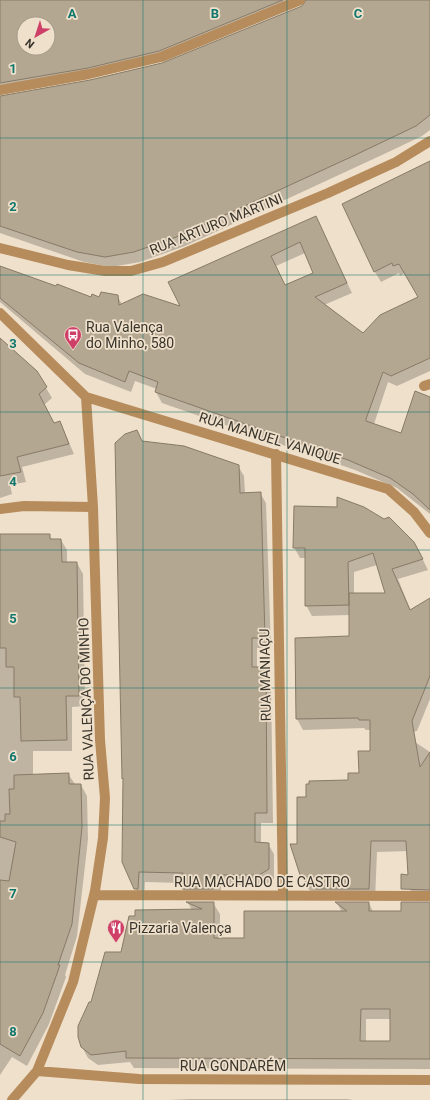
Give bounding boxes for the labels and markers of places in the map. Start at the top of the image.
place label: Rua Valença do Minho, 580 [86,319,174,351]
bus stop icon: Rua Valença do Minho, 580 [63,325,83,350]
restaurant icon: Pizzaria Valença [106,918,126,943]
place label: Pizzaria Valença [129,920,232,936]

